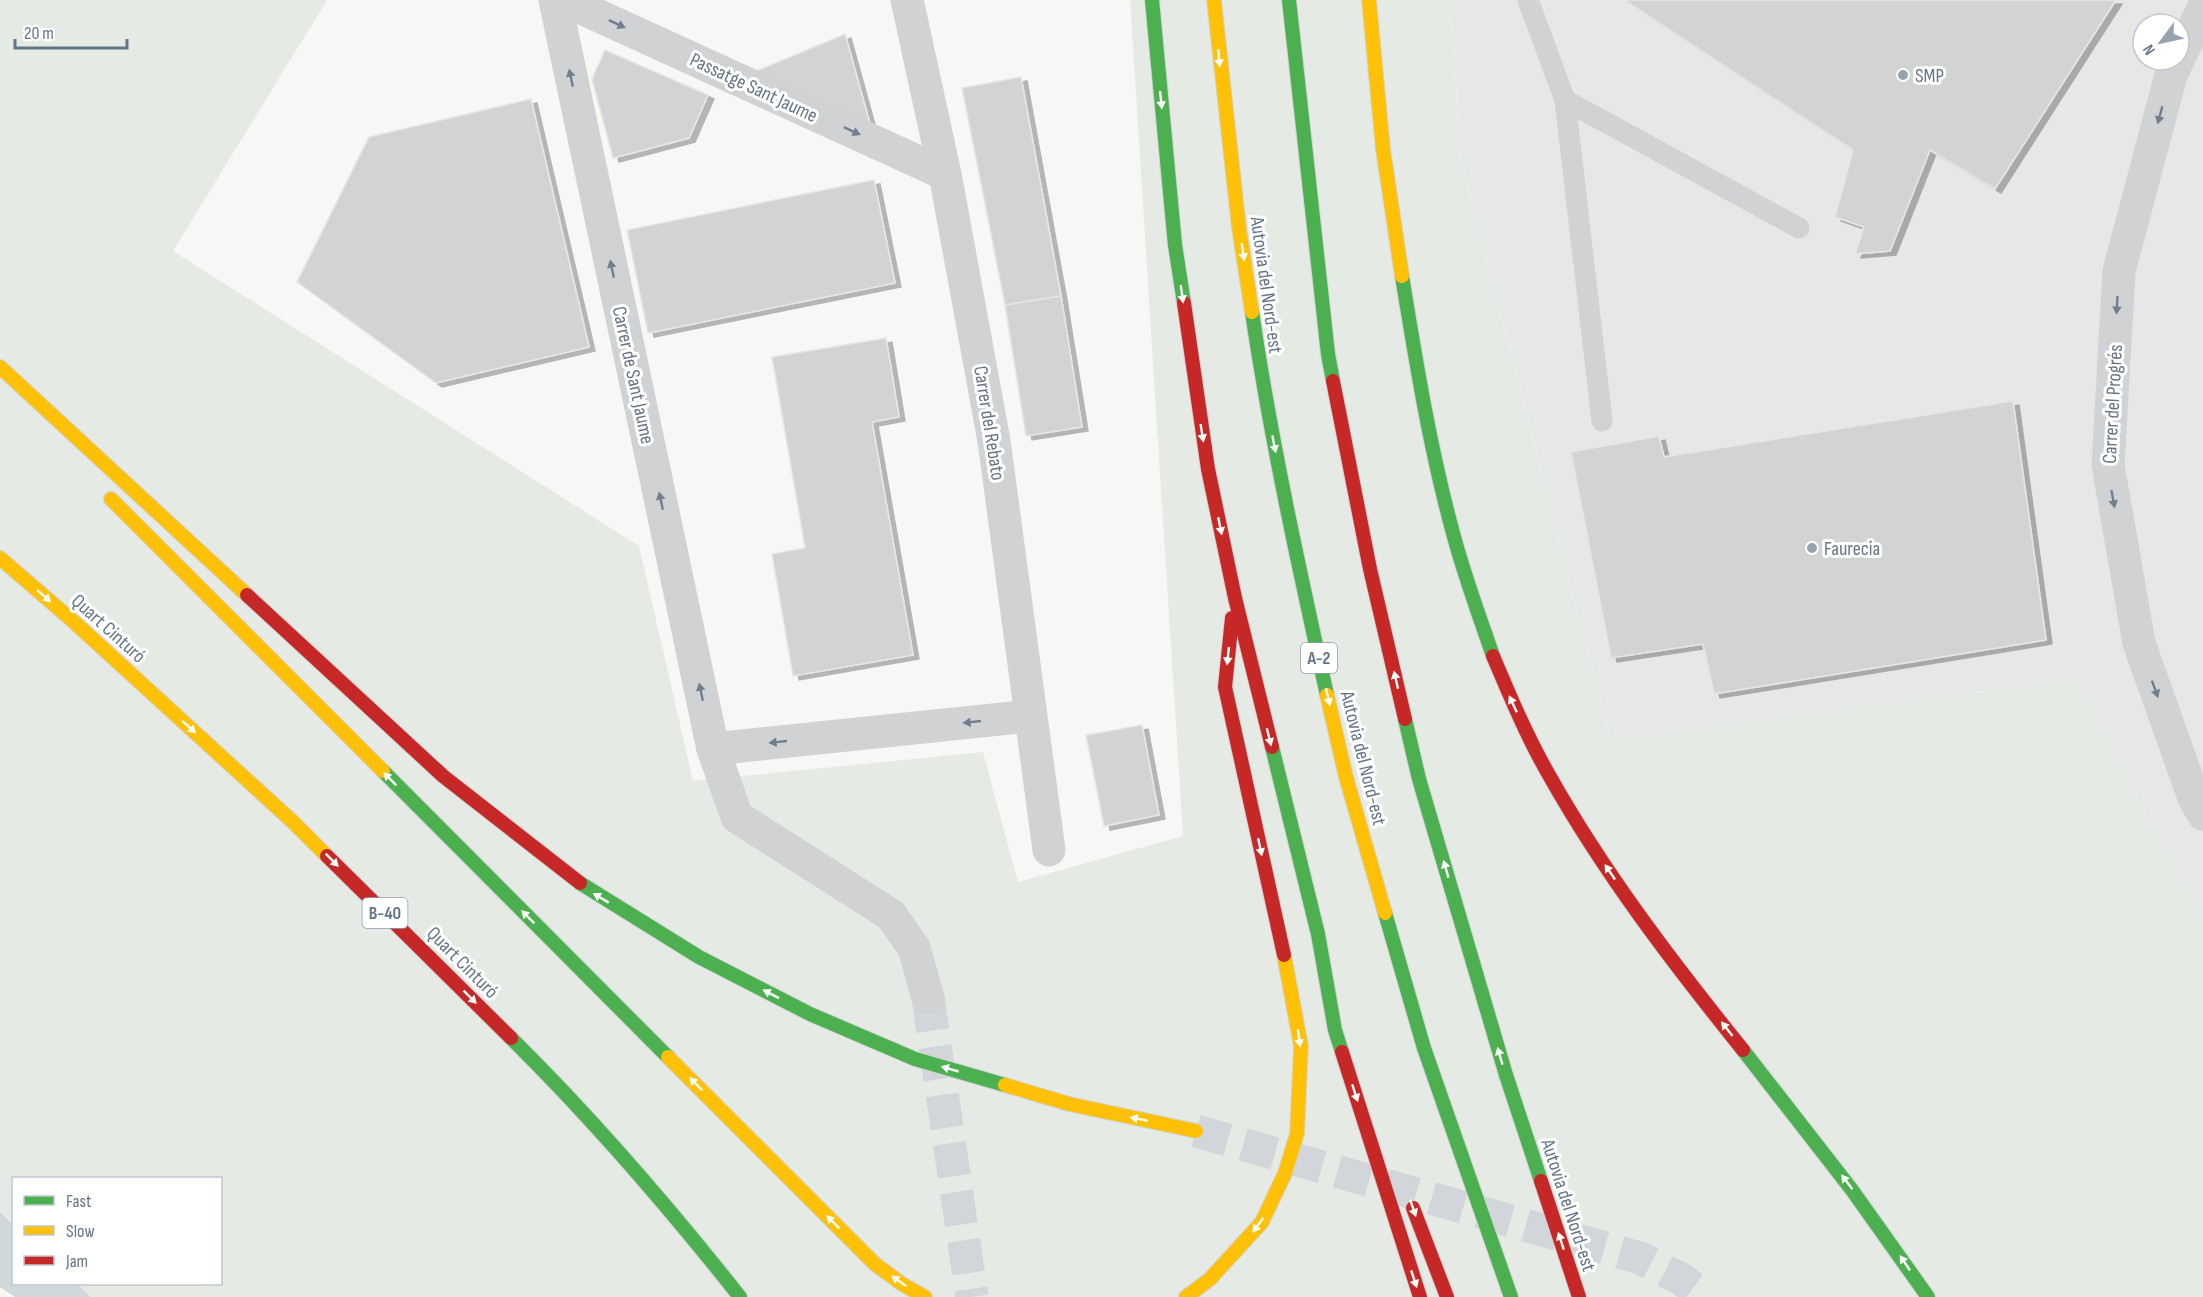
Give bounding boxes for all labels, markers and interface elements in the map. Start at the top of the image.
scale bar [15,12,128,50]
north arrow [2131,12,2191,72]
one-way arrow [609,20,626,29]
text: 20 m [24,23,54,44]
text: N [2139,41,2160,58]
street label: Passatge Sant Jaume [686,48,821,128]
one-way arrow [1214,49,1224,68]
place label: SMP [1915,64,1944,88]
marker: SMP [1896,68,1910,82]
one-way arrow [566,69,575,88]
one-way arrow [1156,91,1166,110]
one-way arrow [2155,107,2164,125]
one-way arrow [843,127,861,137]
street label: Autovia del Nord-est [1244,214,1287,355]
one-way arrow [1238,242,1247,261]
one-way arrow [606,260,616,278]
one-way arrow [1177,285,1186,304]
one-way arrow [2112,296,2121,315]
street label: Carrer de Sant Jaume [607,304,659,446]
street label: Carrer del Progrés [2098,344,2128,464]
street label: Carrer del Rebato [968,364,1010,482]
one-way arrow [1198,424,1207,443]
one-way arrow [1270,435,1279,454]
one-way arrow [2109,490,2118,509]
one-way arrow [656,491,665,510]
one-way arrow [1216,517,1225,536]
place label: Faurecia [1824,537,1880,561]
marker: Faurecia [1805,541,1819,555]
one-way arrow [36,589,51,602]
street label: Quart Cinturó [66,589,150,668]
road number: A-2 [1301,643,1337,673]
one-way arrow [1223,647,1233,666]
one-way arrow [1391,671,1400,690]
one-way arrow [2151,680,2161,698]
one-way arrow [696,682,705,701]
one-way arrow [1324,687,1333,706]
street label: Autovia del Nord-est [1335,688,1391,828]
one-way arrow [1508,695,1517,712]
one-way arrow [962,718,981,727]
one-way arrow [181,720,196,733]
one-way arrow [1265,727,1275,746]
one-way arrow [768,737,787,747]
one-way arrow [384,772,398,786]
one-way arrow [1255,838,1265,857]
one-way arrow [324,853,339,867]
one-way arrow [1440,860,1450,878]
one-way arrow [1604,865,1616,881]
one-way arrow [593,892,609,903]
road number: B-40 [362,898,408,928]
one-way arrow [522,910,536,924]
street label: Quart Cinturó [421,922,503,1004]
one-way arrow [762,989,779,999]
one-way arrow [463,990,477,1004]
one-way arrow [1721,1021,1733,1036]
one-way arrow [1295,1029,1304,1048]
one-way arrow [1495,1047,1505,1065]
one-way arrow [941,1064,959,1073]
one-way arrow [689,1078,703,1092]
one-way arrow [1350,1084,1360,1102]
one-way arrow [1129,1114,1148,1123]
street label: Autovia del Nord-est [1535,1135,1601,1274]
one-way arrow [1841,1175,1853,1190]
legend [12,1177,222,1285]
text: Fast [66,1191,92,1212]
one-way arrow [1409,1199,1419,1217]
one-way arrow [827,1216,841,1230]
one-way arrow [1252,1216,1264,1232]
text: Slow [66,1221,95,1242]
one-way arrow [1556,1232,1565,1250]
text: Jam [65,1251,88,1272]
one-way arrow [1900,1255,1911,1271]
one-way arrow [1410,1270,1419,1288]
one-way arrow [891,1276,907,1287]

